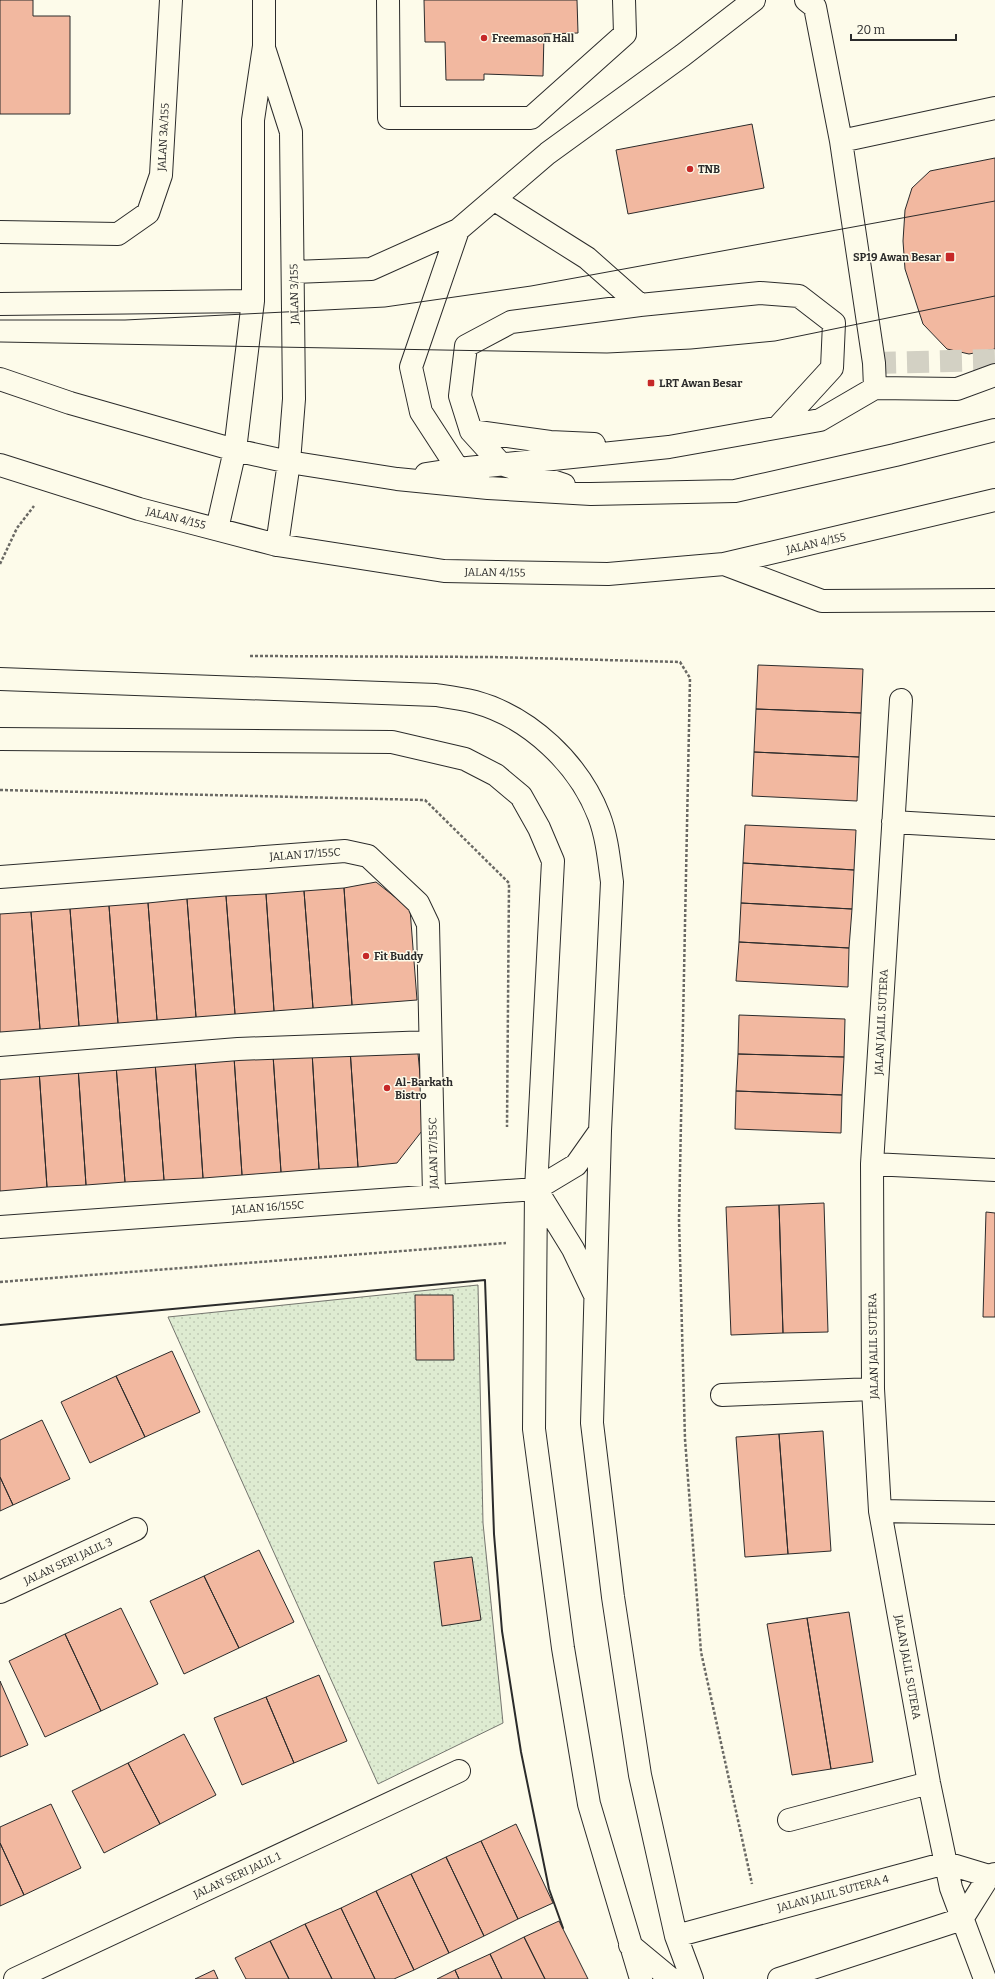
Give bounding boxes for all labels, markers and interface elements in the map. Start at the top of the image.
scale bar [851,16,956,42]
text: 20 m [857,23,886,37]
place label: Freemason Hall [492,32,575,45]
marker: Freemason Hall [479,33,489,43]
street label: JALAN 3A/155 [155,103,172,172]
place label: TNB [698,163,720,176]
marker: TNB [685,164,695,174]
place label: SP19 Awan Besar [853,251,942,264]
marker: SP19 Awan Besar [944,251,956,263]
street label: JALAN 3/155 [287,263,302,325]
place label: LRT Awan Besar [659,377,743,390]
marker: LRT Awan Besar [646,378,656,388]
street label: JALAN 4/155 [144,505,207,532]
street label: JALAN 4/155 [784,530,847,557]
street label: JALAN 4/155 [463,565,526,580]
street label: JALAN 17/155C [268,846,341,864]
place label: Fit Buddy [374,950,424,963]
marker: Fit Buddy [361,951,371,961]
street label: JALAN JALIL SUTERA [872,968,891,1076]
place label: Al-Barkath Bistro [395,1076,453,1102]
marker: Al-Barkath Bistro [382,1083,392,1093]
street label: JALAN 17/155C [426,1117,441,1190]
street label: JALAN 16/155C [230,1198,305,1217]
street label: JALAN JALIL SUTERA [866,1293,881,1400]
street label: JALAN SERI JALIL 3 [21,1535,115,1588]
street label: JALAN JALIL SUTERA [892,1613,923,1721]
street label: JALAN SERI JALIL 1 [191,1849,283,1902]
street label: JALAN JALIL SUTERA 4 [775,1872,891,1915]

